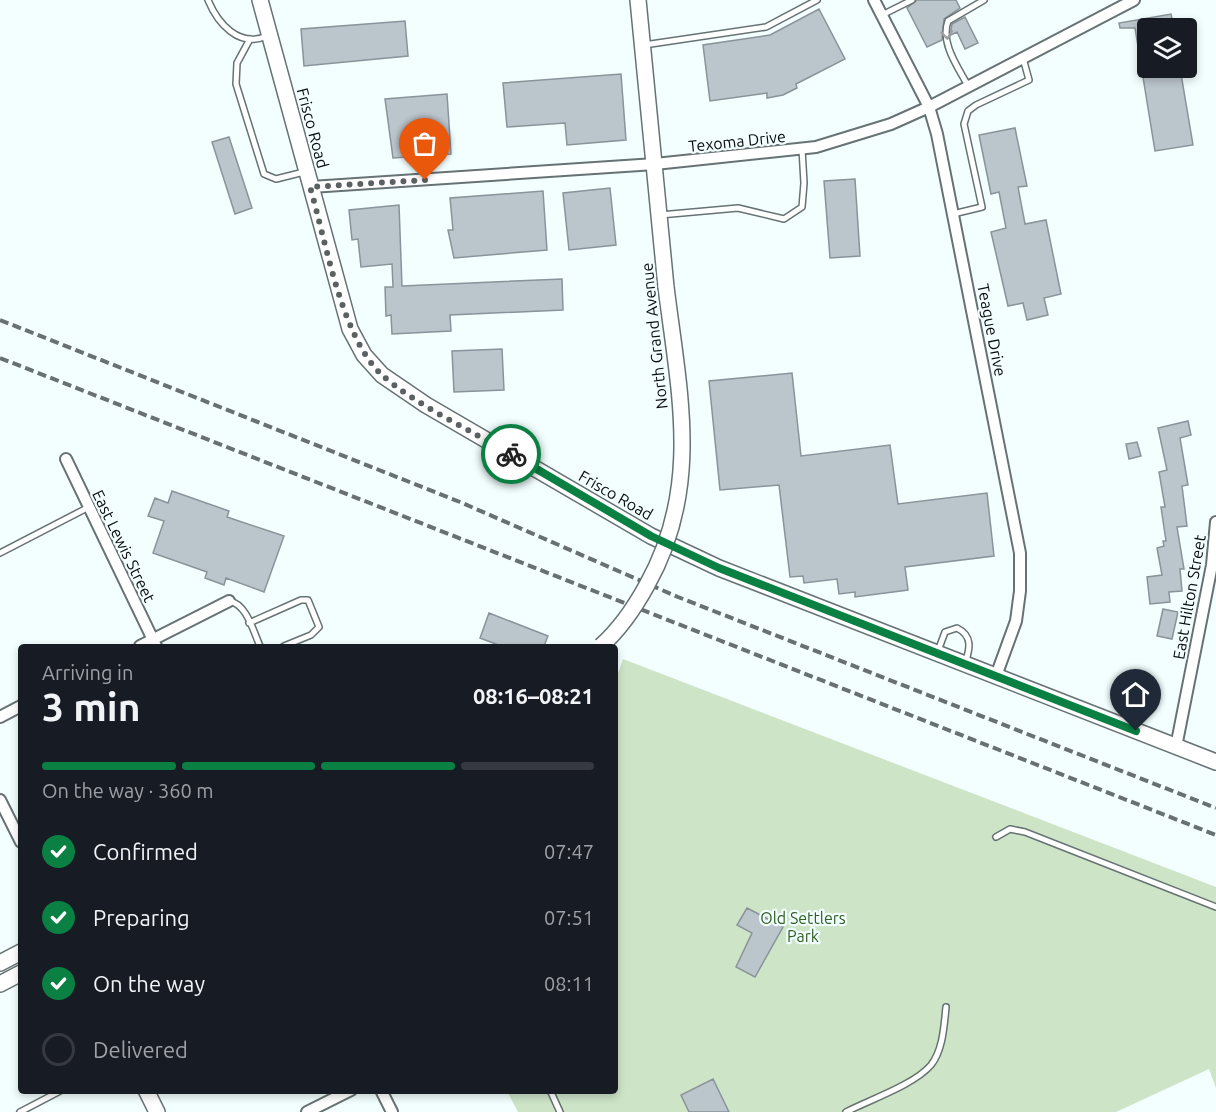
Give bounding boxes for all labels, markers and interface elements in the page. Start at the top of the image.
map controls [1137,18,1197,78]
button: layers [1137,18,1197,78]
one-way arrow [940,30,953,40]
street label: Frisco Road [294,86,332,170]
pin [399,118,450,180]
icon: bag [408,127,441,160]
street label: Texoma Drive [687,127,787,155]
street label: North Grand Avenue [637,262,671,410]
street label: Teague Drive [974,282,1010,378]
courier [481,424,541,484]
icon: bike [495,438,528,471]
street label: Frisco Road [576,467,656,523]
street label: East Lewis Street [89,487,159,606]
street label: East Hilton Street [1169,532,1209,661]
text: Arriving in [42,661,133,684]
pin [1110,669,1161,731]
icon: home [1119,678,1152,711]
text: 08:16–08:21 [473,683,594,708]
text: 3 min [42,685,141,728]
text: On the way · 360 m [42,779,214,802]
icon: check [42,835,75,868]
text: Confirmed [93,839,198,864]
text: 07:47 [544,840,594,863]
icon: check [42,901,75,934]
text: Preparing [93,905,190,930]
text: 07:51 [544,906,594,929]
park label: Old Settlers Park [760,909,846,945]
icon: check [42,967,75,1000]
text: On the way [93,971,205,996]
text: 08:11 [544,972,594,995]
text: Delivered [93,1037,188,1062]

